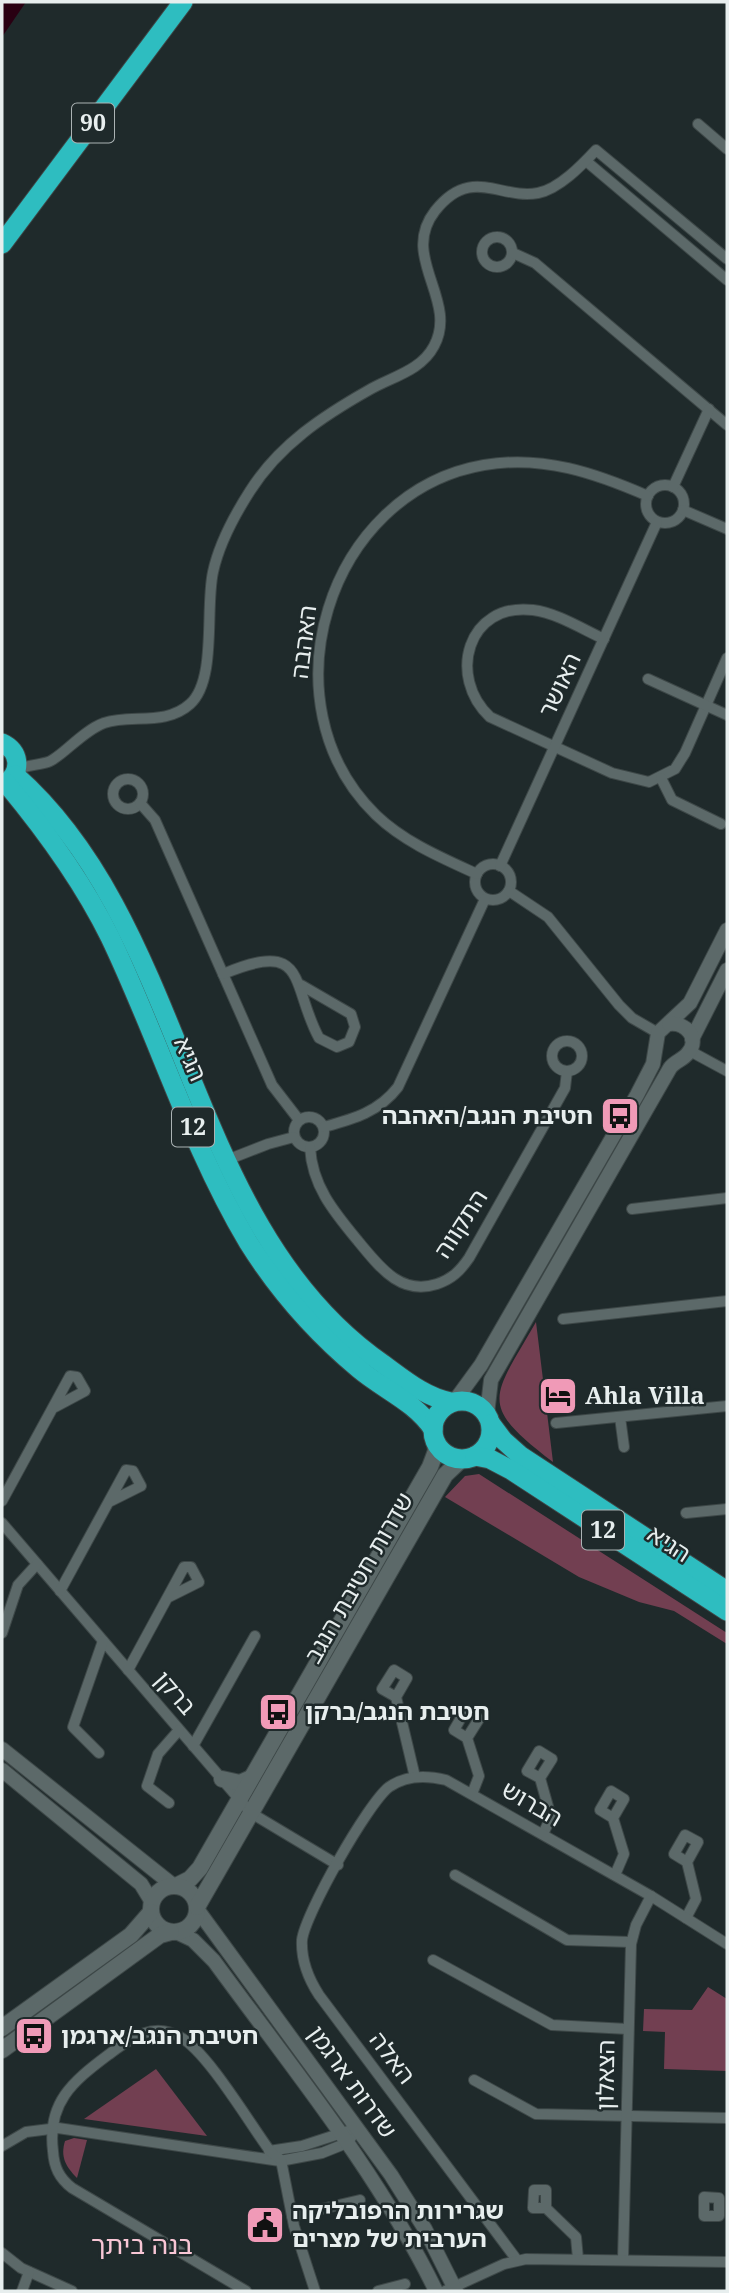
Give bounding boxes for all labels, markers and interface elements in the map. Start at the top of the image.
road number: 90 [72,104,114,142]
street label: האהבה [282,603,323,681]
street label: האושר [529,647,588,722]
street label: הגיא [167,1031,216,1086]
bus stop icon: חטיבת הנגב/האהבה [599,1095,641,1137]
place label: חטיבת הנגב/האהבה [382,1098,593,1131]
road number: 12 [172,1108,214,1146]
street label: התקווה [425,1182,494,1264]
hotel icon: Ahla Villa [537,1375,579,1417]
place label: Ahla Villa [585,1378,705,1411]
street label: שדרות חטיבת הנגב [295,1486,420,1669]
road number: 12 [582,1511,624,1550]
street label: הגיא [642,1517,698,1569]
street label: ברקן [148,1663,205,1721]
bus stop icon: חטיבת הנגב/ברקן [257,1691,299,1733]
place label: חטיבת הנגב/ברקן [305,1694,490,1727]
street label: הברוש [496,1772,569,1833]
bus stop icon: חטיבת הנגב/ארגמן [13,2015,55,2057]
place label: חטיבת הנגב/ארגמן [61,2018,259,2051]
street label: שדרות ארגמן [301,2018,405,2144]
street label: האלה [363,2024,424,2090]
street label: הצאלון [587,2039,622,2111]
place label: שגרירות הרפובליקה הערבית של מצרים [292,2193,504,2254]
public building icon: שגרירות הרפובליקה הערבית של מצרים [244,2204,286,2246]
district label: בנה ביתך [91,2226,193,2262]

